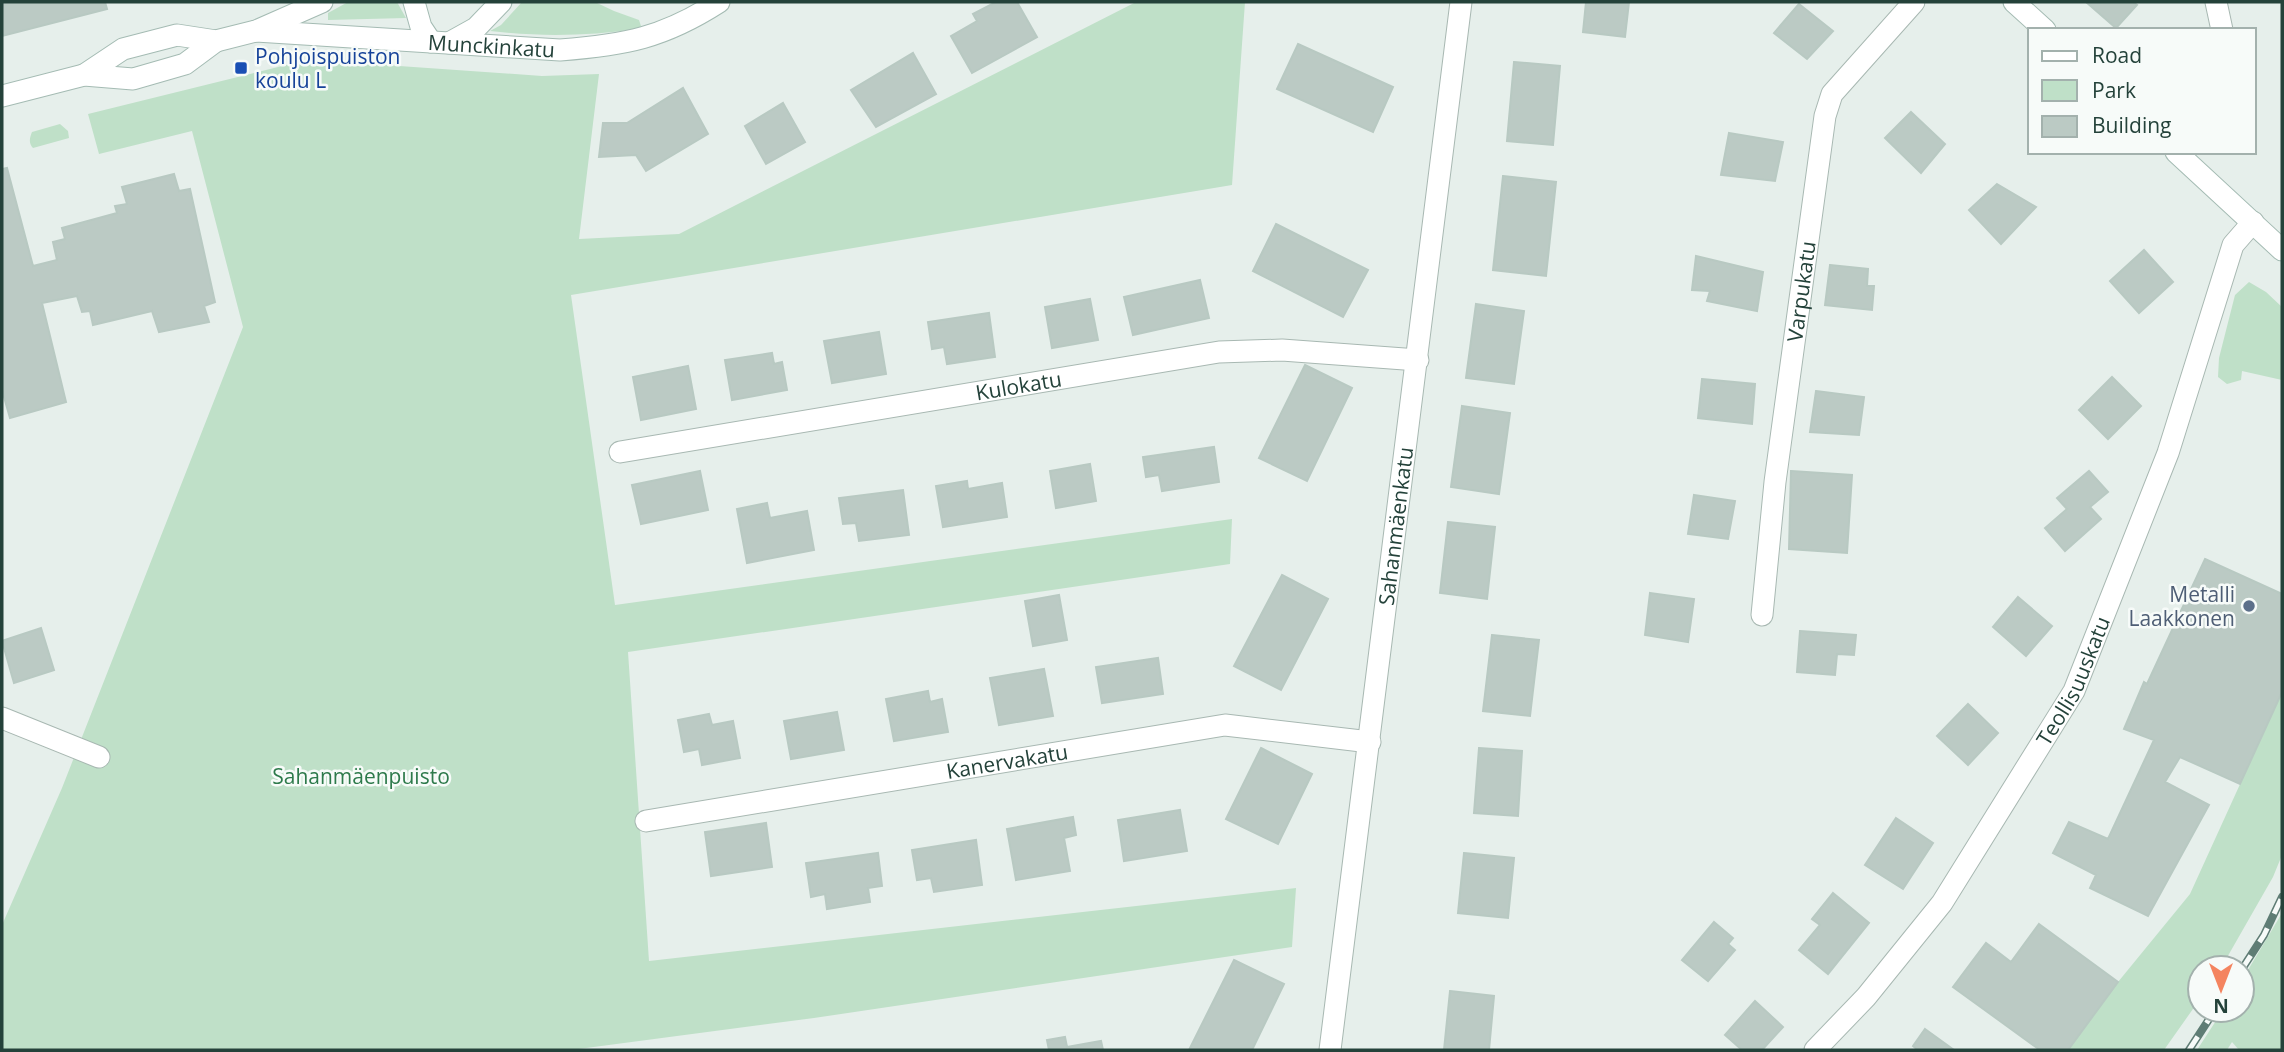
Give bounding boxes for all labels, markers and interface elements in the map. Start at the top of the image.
street label: Munckinkatu [427,28,556,64]
legend [2028,28,2256,154]
text: Road [2092,41,2142,69]
place label: Pohjoispuiston koulu L [255,42,400,94]
marker: Pohjoispuiston koulu L [233,60,249,76]
text: Park [2092,76,2136,104]
text: Building [2092,111,2171,139]
street label: Varpukatu [1780,239,1822,344]
street label: Kulokatu [973,365,1064,406]
street label: Sahanmäenkatu [1372,445,1419,607]
place label: Metalli Laakkonen [2128,580,2235,632]
marker: Metalli Laakkonen [2241,598,2257,614]
street label: Teollisuuskatu [2030,612,2116,751]
street label: Kanervakatu [944,737,1070,785]
park label: Sahanmäenpuisto [272,762,450,790]
north arrow [2186,954,2256,1024]
text: N [2213,993,2229,1019]

